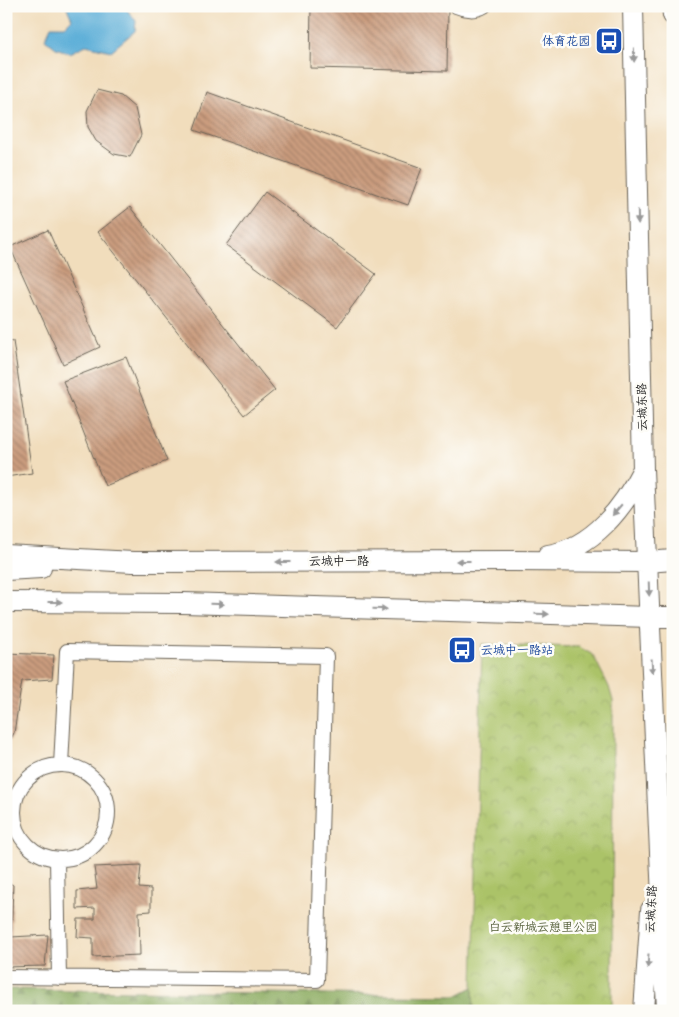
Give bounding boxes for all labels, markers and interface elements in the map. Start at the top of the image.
bus stop icon: 体育花园 [594,26,624,56]
place label: 体育花园 [542,33,590,49]
one-way arrow [630,47,638,63]
one-way arrow [634,210,642,226]
street label: 云城东路 [634,383,650,431]
one-way arrow [611,503,622,516]
street label: 云城中一路 [309,553,369,569]
one-way arrow [455,557,471,565]
one-way arrow [275,558,291,566]
one-way arrow [645,582,653,598]
one-way arrow [47,598,63,606]
one-way arrow [210,600,226,608]
one-way arrow [372,605,388,613]
one-way arrow [535,610,551,618]
bus stop icon: 云城中一路站 [447,635,477,665]
place label: 云城中一路站 [481,642,553,658]
one-way arrow [648,658,656,674]
street label: 云城东路 [642,885,660,933]
park label: 白云新城云憩里公园 [489,919,597,935]
one-way arrow [644,954,652,970]

